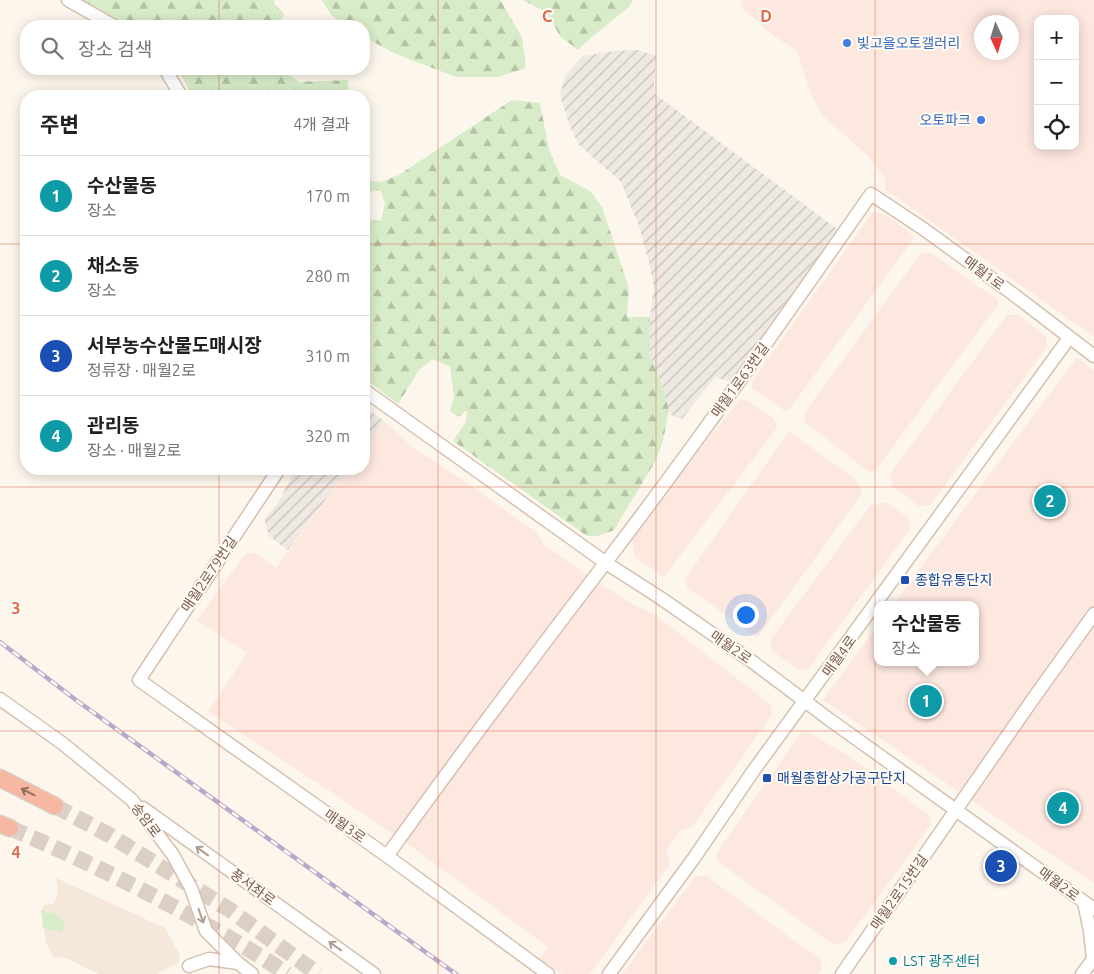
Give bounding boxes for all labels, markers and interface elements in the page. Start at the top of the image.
text: C [542,7,552,25]
text: D [760,7,772,25]
north arrow [974,15,1019,60]
map controls [1034,15,1079,150]
button: + [1034,15,1079,60]
search box [20,20,370,75]
icon: search [38,34,66,62]
place label: 빛고을오토갤러리 [857,35,960,51]
marker: 빛고을오토갤러리 [841,37,853,49]
text: 장소 검색 [78,38,152,60]
button: − [1034,60,1079,105]
button: locate [1034,105,1079,150]
text: 주변 [40,112,79,136]
place label: 오토파크 [919,112,971,128]
marker: 오토파크 [975,114,987,126]
text: 4개 결과 [293,115,350,133]
text: 수산물동 [87,174,157,196]
text: 1 [51,187,61,205]
text: 170 m [305,187,350,205]
text: 장소 [87,201,116,219]
street label: 매월1로 [960,253,1008,293]
text: 채소동 [87,254,139,276]
text: 2 [51,267,61,285]
text: 280 m [305,267,350,285]
text: 장소 [87,281,116,299]
text: 서부농수산물도매시장 [87,334,262,356]
street label: 매월1로63번길 [708,340,772,420]
text: 3 [51,347,61,365]
text: 310 m [305,347,350,365]
text: 정류장 · 매월2로 [87,361,196,379]
text: 관리동 [87,414,139,436]
text: 4 [51,427,61,445]
text: 320 m [305,427,350,445]
text: 장소 · 매월2로 [87,441,181,459]
pin: 2 [1034,482,1066,520]
street label: 매월2로79번길 [178,533,240,615]
place label: 종합유통단지 [915,572,992,588]
marker: 종합유통단지 [899,574,911,586]
text: 3 [11,599,21,617]
popup [874,601,979,666]
your location [733,602,759,628]
text: 수산물동 [892,612,961,634]
street label: 매월2로 [707,627,755,667]
street label: 매월4로 [819,632,859,680]
text: 장소 [892,639,921,657]
pin: 1 [910,682,942,720]
place label: 매월종합상가공구단지 [777,770,906,786]
marker: 매월종합상가공구단지 [761,772,773,784]
one-way arrow [20,787,35,797]
pin: 4 [1047,789,1079,827]
street label: 송암로 [128,800,164,840]
street label: 매월3로 [321,806,369,846]
text: 4 [11,843,21,861]
one-way arrow [195,846,209,856]
pin: 3 [985,847,1017,885]
street label: 매월2로15번길 [867,851,931,933]
street label: 매월2로 [1035,864,1083,904]
street label: 풍서좌로 [227,865,279,909]
one-way arrow [197,908,206,924]
one-way arrow [328,941,342,951]
place label: LST 광주센터 [903,953,980,969]
marker: LST 광주센터 [887,955,899,967]

